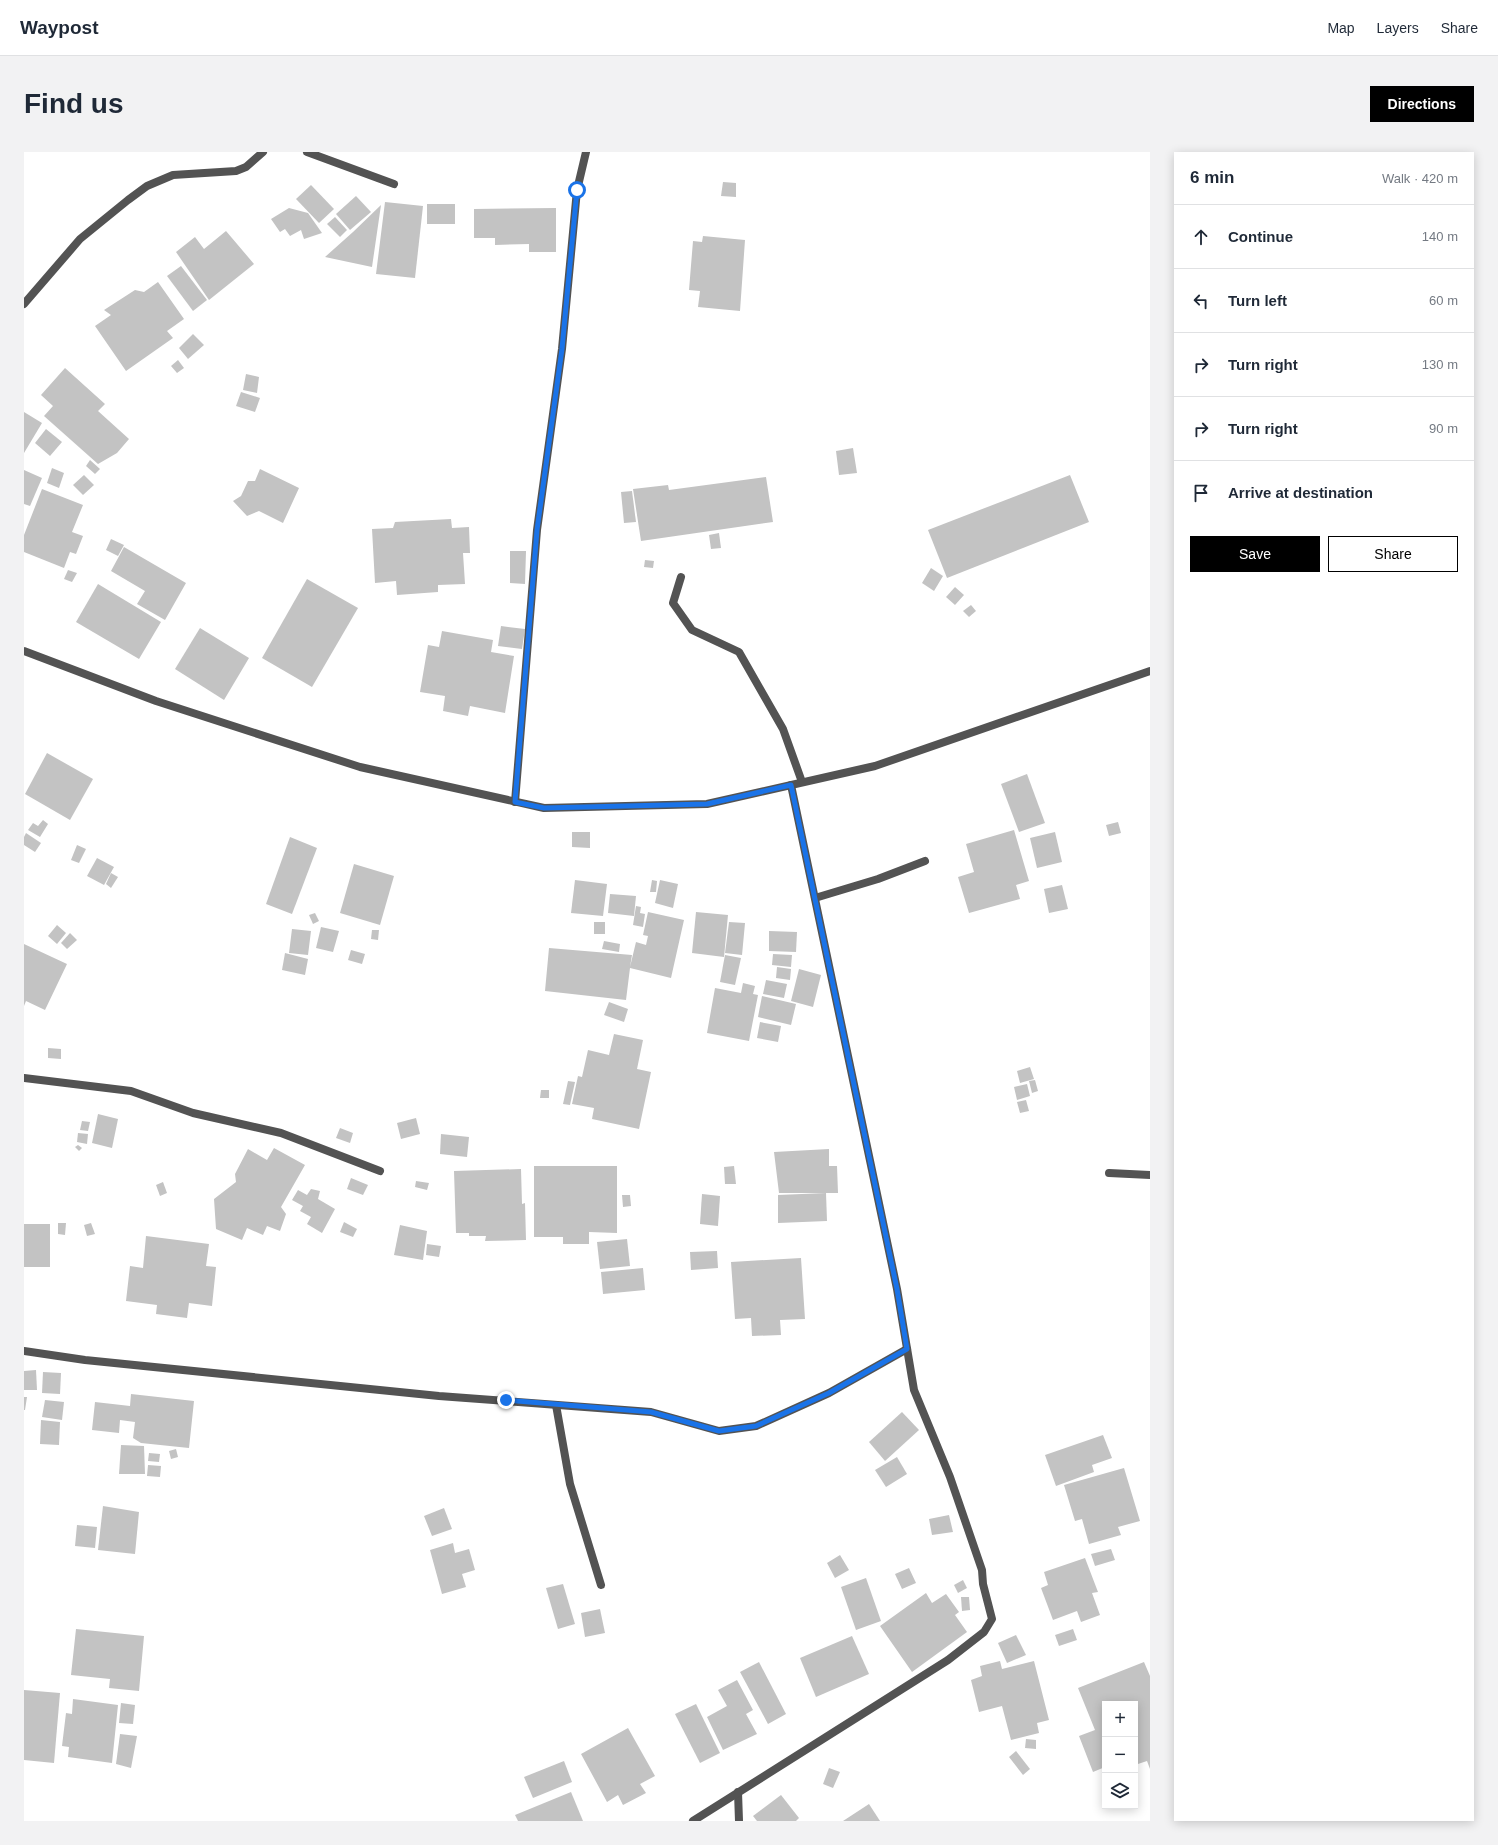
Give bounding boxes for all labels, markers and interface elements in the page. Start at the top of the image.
text: Waypost [20,17,98,38]
text: Map [1327,20,1355,36]
text: Layers [1377,20,1419,36]
text: Share [1441,20,1478,36]
button: Directions [1370,86,1474,122]
text: Find us [24,88,124,119]
text: 6 min [1190,168,1234,187]
text: Walk · 420 m [1382,171,1458,186]
route start [568,181,586,199]
icon: ahead [1190,226,1212,248]
text: Continue [1228,228,1293,245]
text: 140 m [1422,229,1458,244]
icon: left [1190,290,1212,312]
text: Turn left [1228,292,1287,309]
text: 60 m [1429,293,1458,308]
icon: right [1190,354,1212,376]
text: Turn right [1228,356,1298,373]
text: 130 m [1422,357,1458,372]
icon: right [1190,418,1212,440]
text: Turn right [1228,420,1298,437]
text: 90 m [1429,421,1458,436]
icon: arrive [1190,482,1212,504]
text: Arrive at destination [1228,484,1373,501]
button: Save [1190,536,1320,572]
button: Share [1328,536,1458,572]
route end [497,1391,515,1409]
map controls [1102,1701,1138,1809]
button: + [1102,1701,1138,1737]
button: − [1102,1737,1138,1773]
button: layers [1102,1773,1138,1809]

